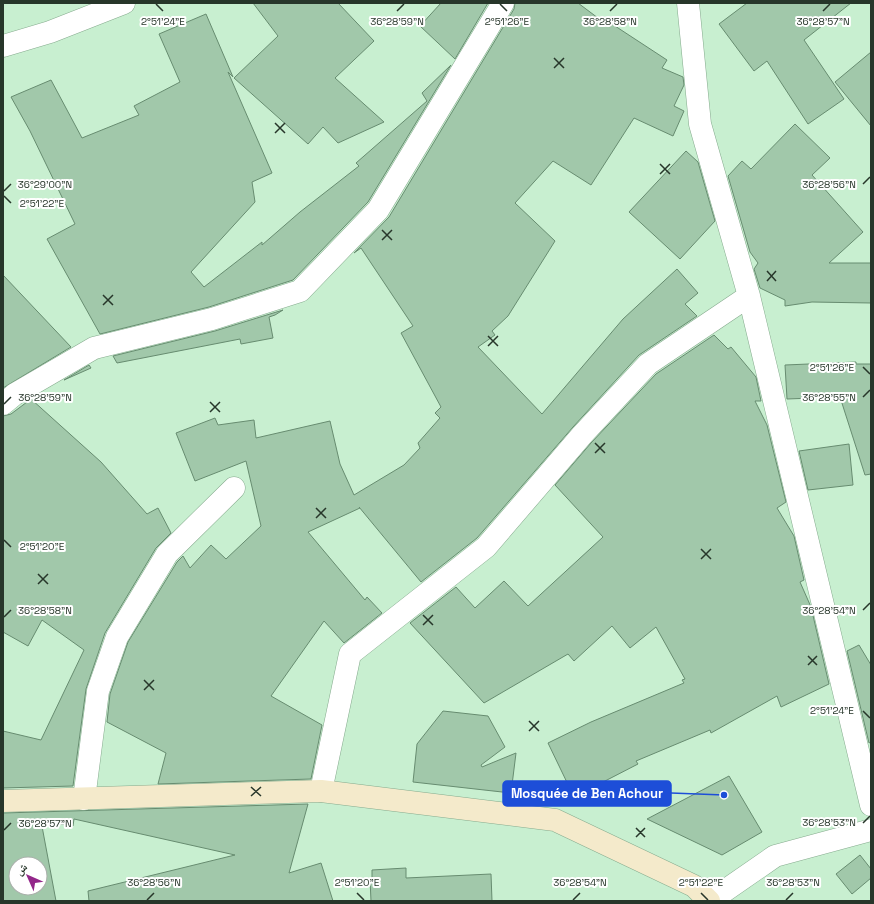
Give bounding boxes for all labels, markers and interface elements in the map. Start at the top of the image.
text: 2°51'24"E [141,15,185,28]
text: 36°28'59"N [370,15,424,28]
text: 2°51'26"E [485,15,530,28]
text: 36°28'58"N [583,15,637,28]
text: 36°28'57"N [796,15,850,28]
text: 36°29'00"N [18,178,72,191]
text: 36°28'56"N [802,178,856,191]
text: 2°51'22"E [20,197,65,210]
text: 2°51'26"E [810,361,855,374]
text: 36°28'59"N [18,391,72,404]
text: 36°28'55"N [802,391,856,404]
text: 2°51'20"E [20,540,65,553]
text: 36°28'58"N [18,604,72,617]
text: 36°28'54"N [802,604,856,617]
text: 2°51'24"E [810,704,854,717]
callout: Mosquée de Ben Achour [503,781,671,806]
text: Mosquée de Ben Achour [511,785,663,802]
text: 36°28'53"N [802,816,856,829]
text: 36°28'57"N [18,817,72,830]
north arrow [8,856,48,896]
text: ش [12,860,31,879]
text: 36°28'56"N [127,876,181,889]
text: 2°51'20"E [335,876,380,889]
text: 36°28'54"N [553,876,607,889]
text: 2°51'22"E [679,876,724,889]
text: 36°28'53"N [766,876,820,889]

